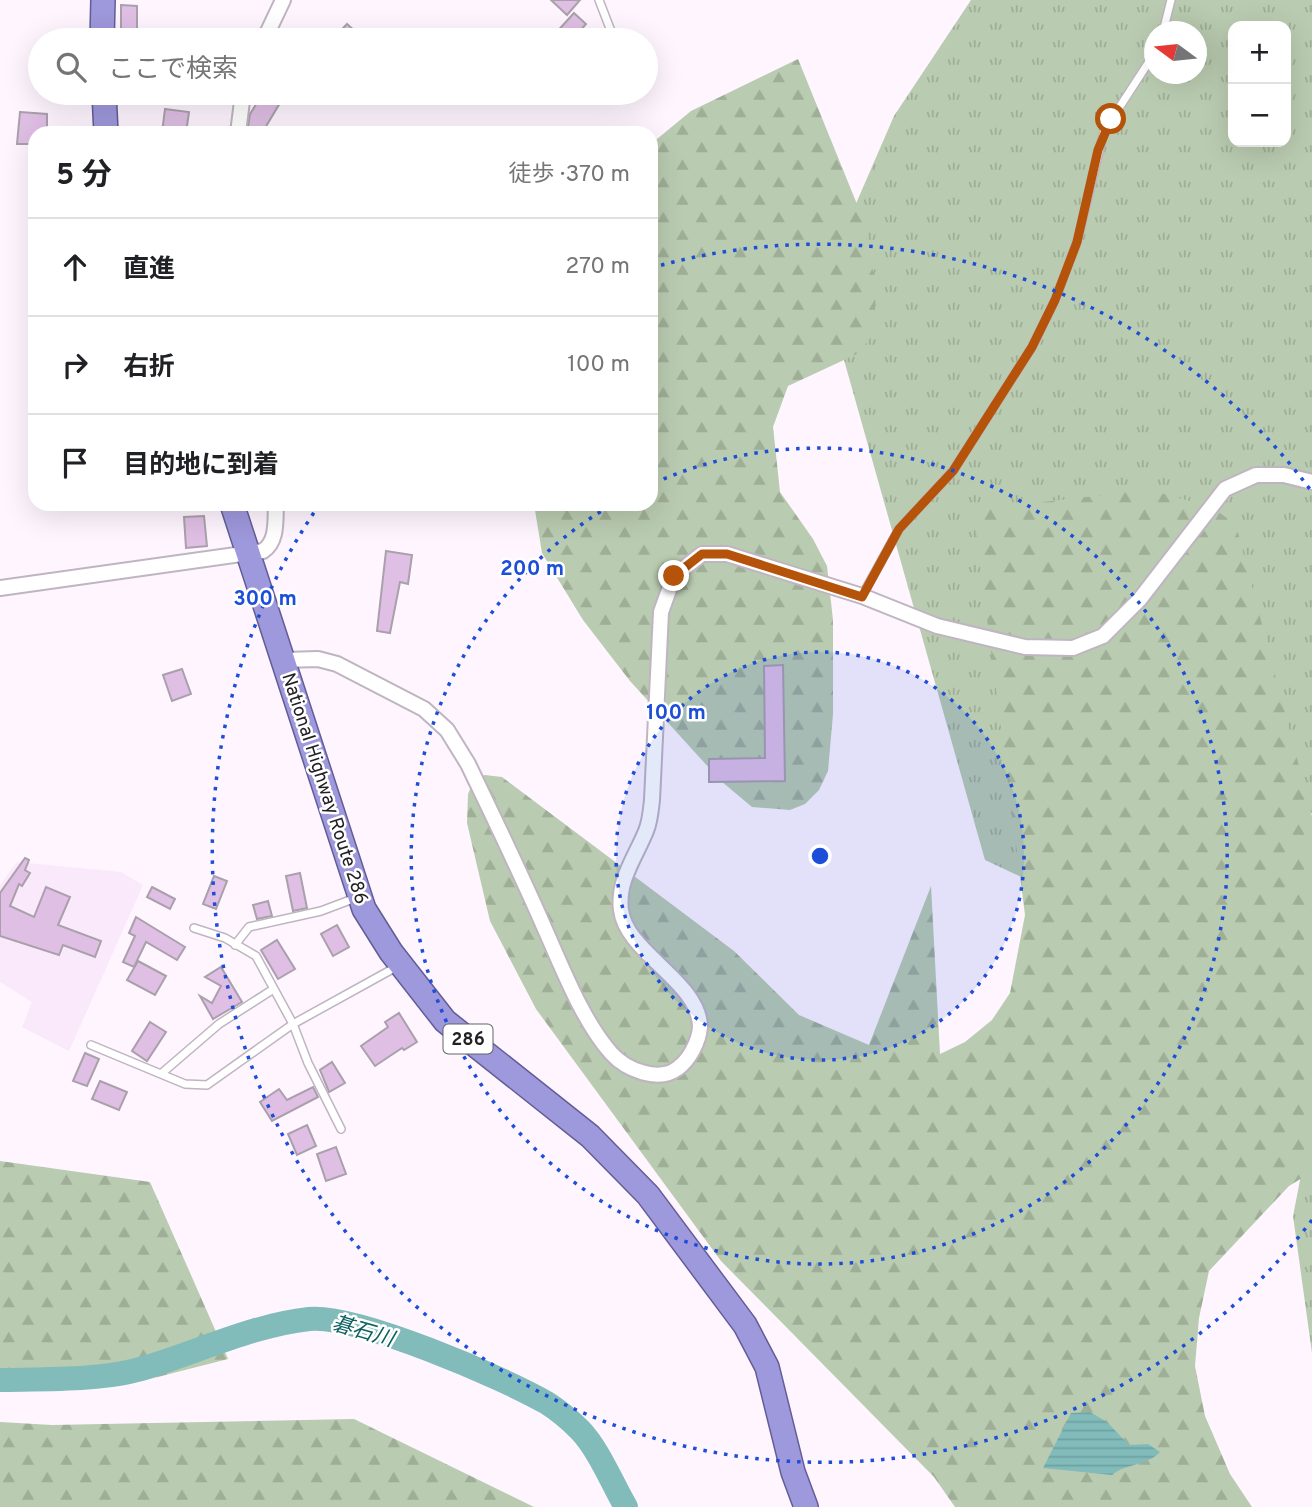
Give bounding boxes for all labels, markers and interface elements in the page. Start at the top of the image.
north arrow [1144,21,1207,84]
map controls [1228,21,1291,147]
button: + [1228,21,1291,84]
search box [28,28,658,105]
icon: search [52,48,90,86]
text: ここで検索 [108,54,238,87]
button: − [1228,84,1291,147]
route start [1095,103,1126,134]
text: 5 分 [56,158,112,195]
text: 徒歩 · 370 m [509,161,630,190]
icon: ahead [56,248,94,286]
text: 270 m [565,253,630,282]
text: 直進 [123,254,175,287]
icon: right [56,346,94,384]
text: 100 m [567,351,630,380]
text: 右折 [123,352,175,385]
icon: arrive [56,444,94,482]
text: 目的地に到着 [123,450,279,483]
text: 200 m [500,556,564,583]
route end [658,560,689,591]
text: 300 m [233,586,297,613]
street label: National Highway Route 286 [275,670,373,907]
text: 100 m [646,700,706,727]
centre of rings [808,844,832,868]
road number: 286 [444,1024,492,1054]
water label: 碁石川 [329,1311,399,1355]

